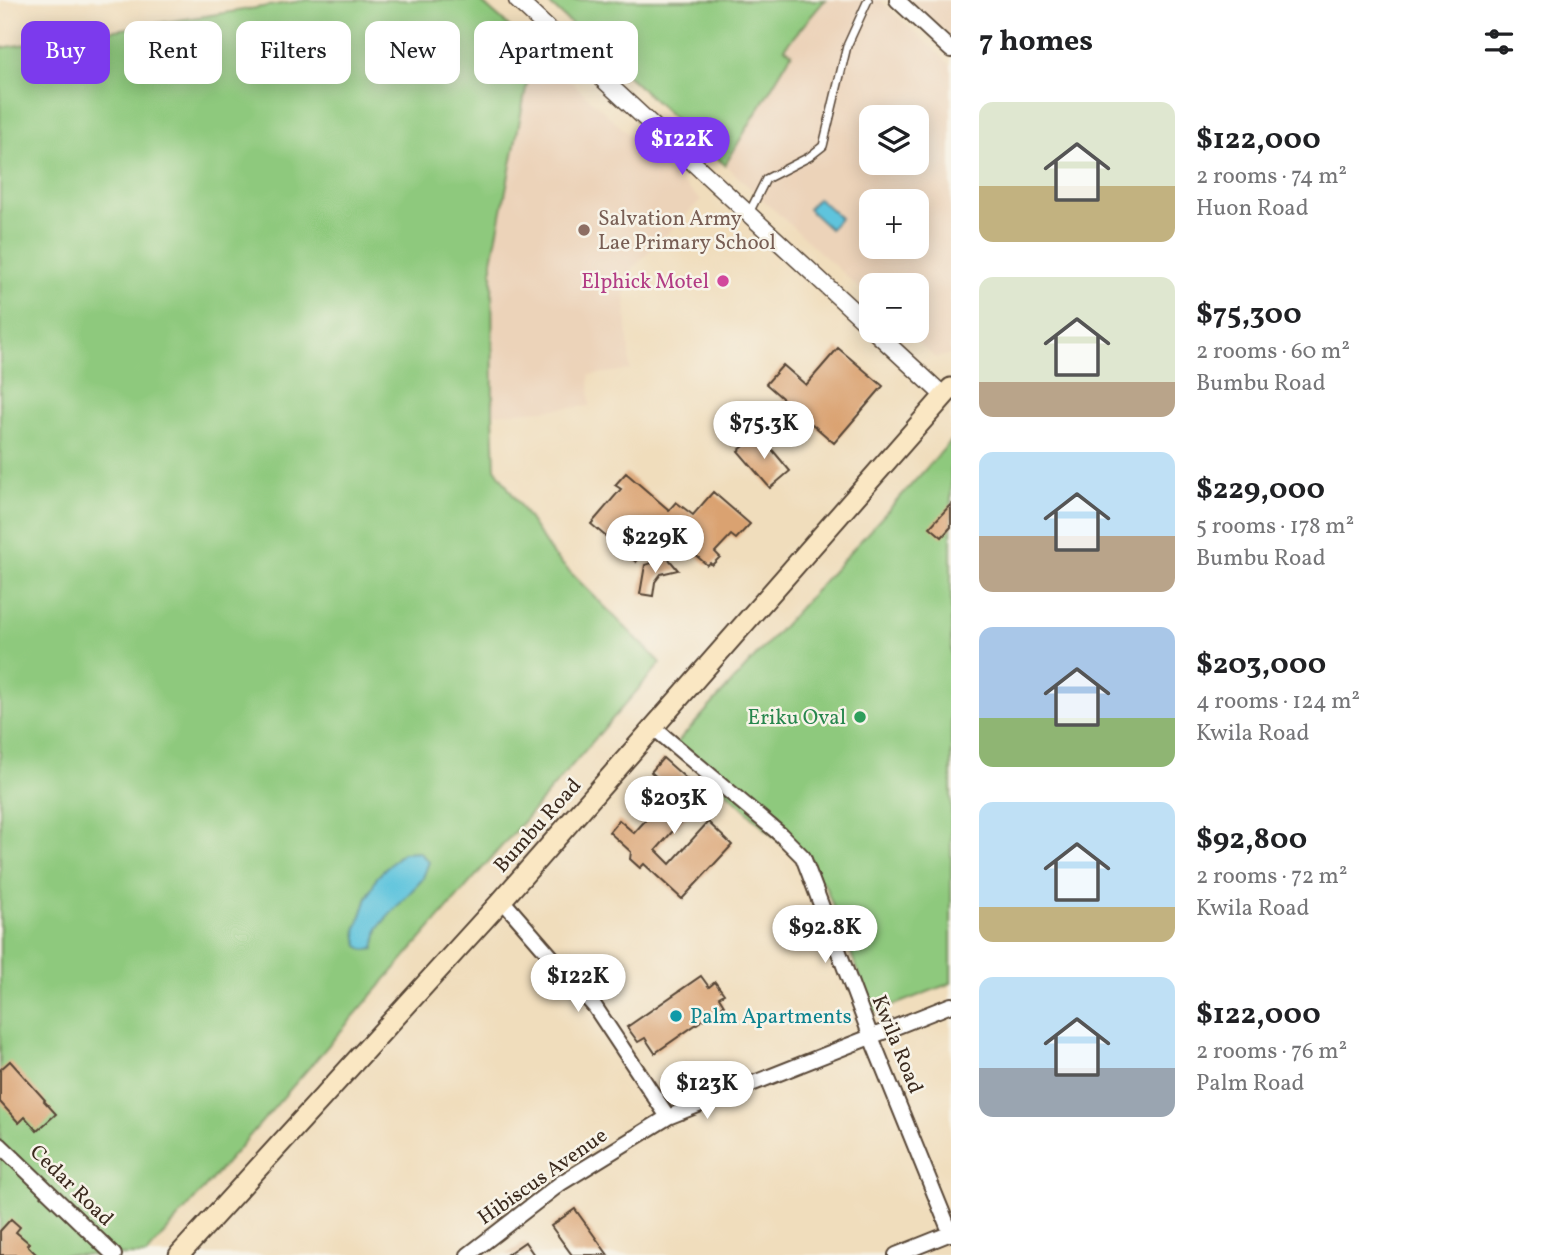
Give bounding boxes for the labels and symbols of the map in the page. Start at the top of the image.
pin: $122K [633,118,731,177]
place label: Salvation Army Lae Primary School [598,205,776,258]
marker: Salvation Army Lae Primary School [576,222,592,238]
place label: Elphick Motel [581,268,709,297]
marker: Elphick Motel [715,273,731,289]
pin: $75.3K [707,402,821,461]
pin: $229K [606,516,704,575]
place label: Eriku Oval [748,704,846,733]
marker: Eriku Oval [852,709,868,725]
street label: Bumbu Road [488,772,589,880]
pin: $203K [625,776,723,836]
pin: $92.8K [768,906,882,965]
pin: $122K [529,954,627,1014]
street label: Kwila Road [864,991,929,1098]
place label: Palm Apartments [690,1003,852,1032]
marker: Palm Apartments [668,1008,684,1024]
pin: $123K [658,1062,756,1121]
street label: Hibiscus Avenue [472,1122,613,1233]
street label: Cedar Road [23,1139,119,1233]

